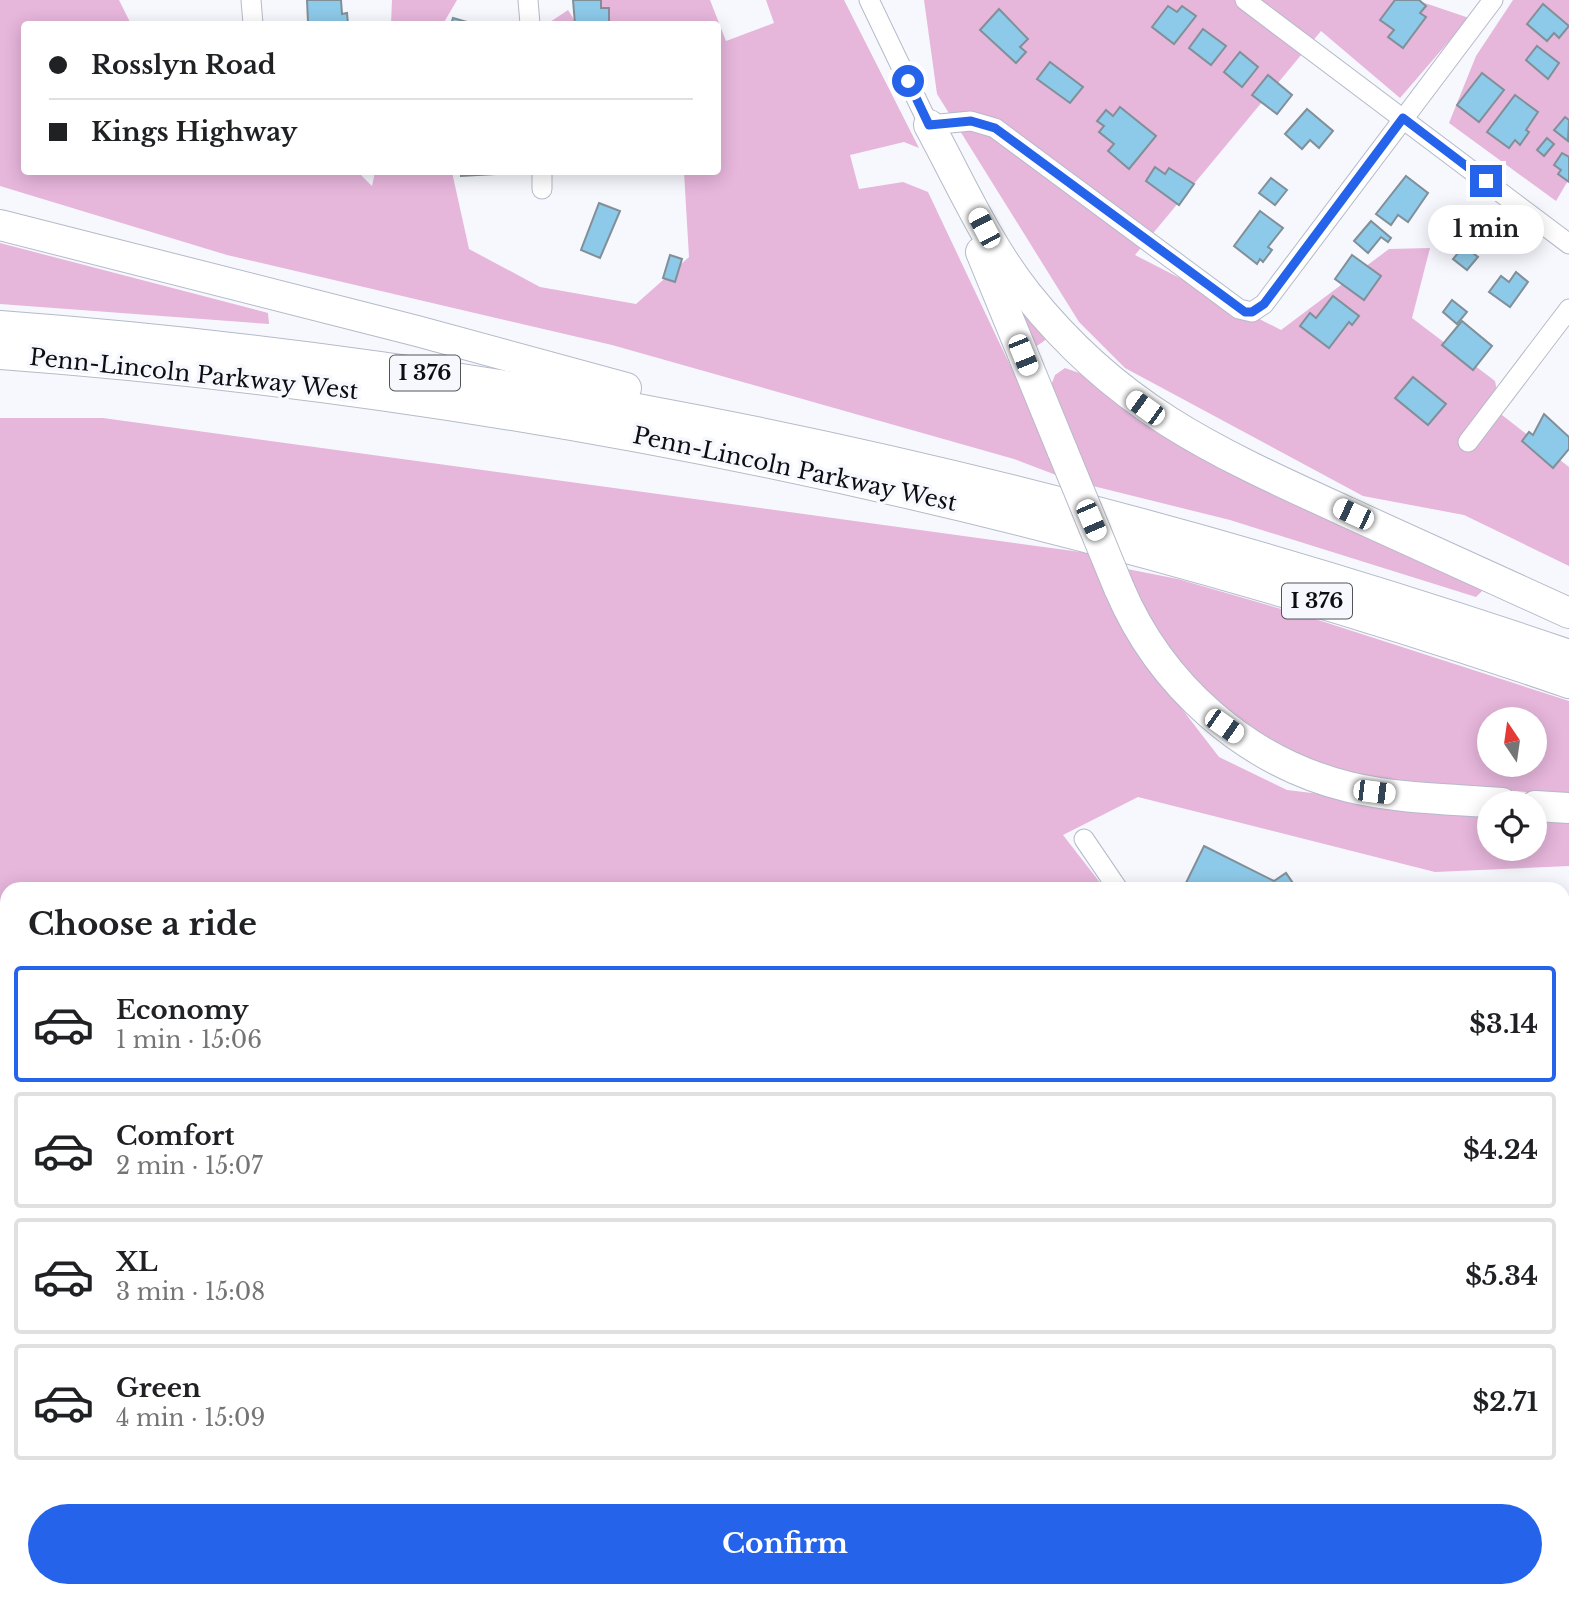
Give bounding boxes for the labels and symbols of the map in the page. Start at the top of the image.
route start [892,65,924,97]
route end [1470,165,1502,197]
car [965,205,1004,251]
callout: 1 min [1428,206,1544,255]
car [1006,332,1041,378]
street label: Penn-Lincoln Parkway West [28,343,360,405]
road number: I 376 [390,356,460,390]
car [1122,387,1169,429]
street label: Penn-Lincoln Parkway West [630,421,960,517]
car [1330,496,1377,532]
car [1074,497,1109,543]
road number: I 376 [1282,584,1352,618]
car [1201,705,1248,747]
north arrow [1477,707,1547,777]
car [1352,779,1397,805]

